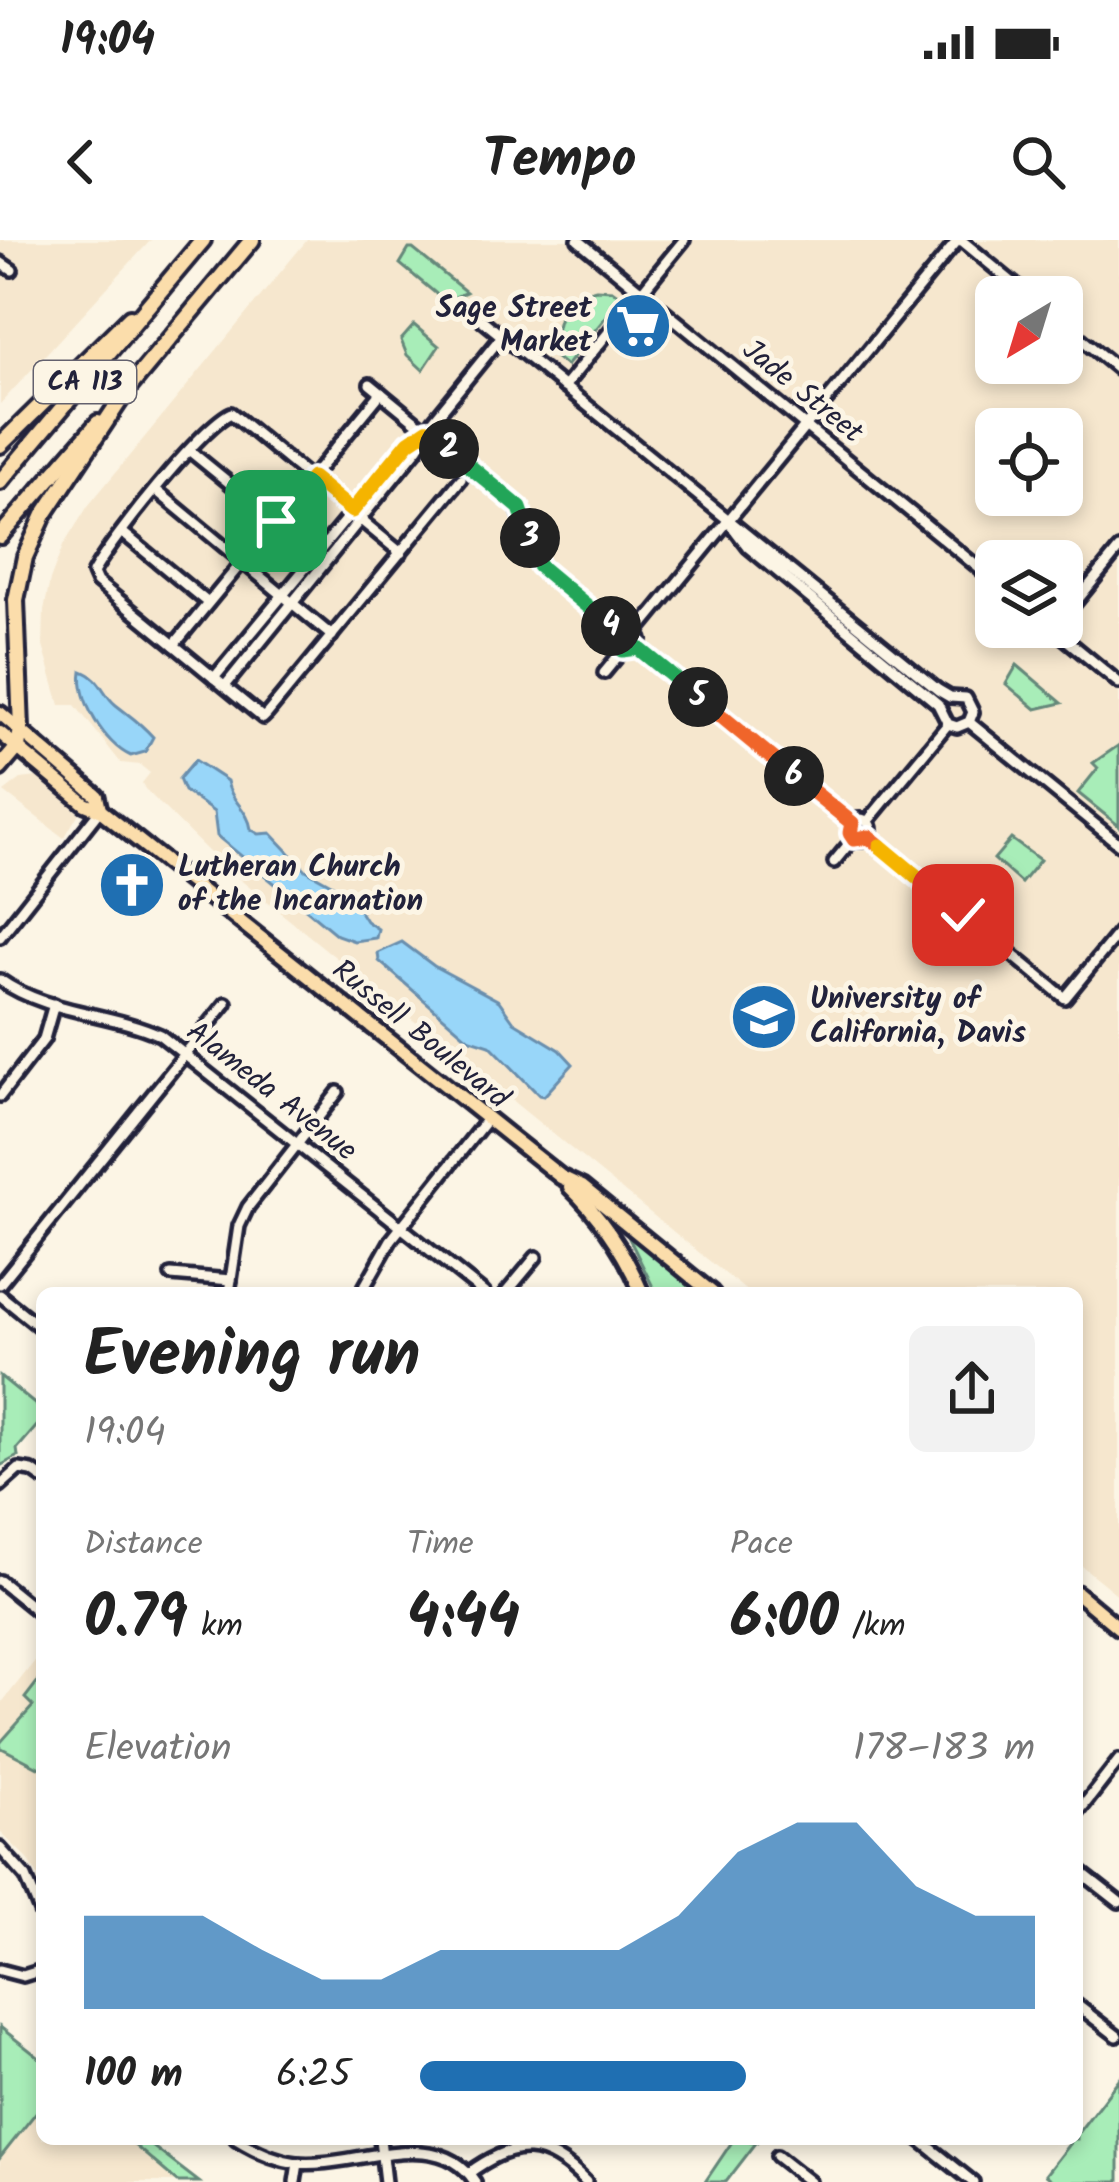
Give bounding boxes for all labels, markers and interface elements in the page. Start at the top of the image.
text: 19:04 [60,6,155,78]
text: Tempo [483,119,636,205]
icon: back [48,129,114,195]
icon: search [1005,129,1071,195]
north arrow [975,276,1083,384]
map controls [975,276,1083,648]
place label: Sage Street Market [436,285,592,367]
supermarket icon: Sage Street Market [603,291,673,361]
street label: Jade Street [731,328,874,456]
road number: CA 113 [34,361,136,403]
button: locate [975,408,1083,516]
pin: 2 [419,419,479,479]
text: 2 [439,422,459,475]
pin [225,470,327,572]
icon: arrive [243,488,309,554]
pin: 3 [500,508,560,568]
text: 3 [521,511,539,564]
button: layers [975,540,1083,648]
pin: 4 [581,596,641,656]
text: 4 [602,599,620,652]
pin: 5 [668,667,728,727]
text: 5 [690,670,706,723]
pin: 6 [764,746,824,806]
text: 6 [785,749,803,802]
place label: Lutheran Church of the Incarnation [178,844,423,926]
church icon: Lutheran Church of the Incarnation [97,850,167,920]
pin [912,864,1014,966]
icon: check [930,882,996,948]
street label: Russell Boulevard [320,948,520,1123]
place label: University of California, Davis [810,976,1026,1058]
school or university icon: University of California, Davis [729,982,799,1052]
street label: Alameda Avenue [175,1010,367,1174]
text: Evening run [84,1305,420,1410]
button: share [909,1326,1035,1452]
text: 19:04 [84,1403,166,1465]
text: Distance [84,1519,203,1572]
text: Time [407,1519,474,1572]
text: Pace [730,1519,793,1572]
text: 0.79 [84,1572,188,1668]
text: 4:44 [407,1572,520,1668]
text: 6:00 [730,1572,839,1668]
text: km [188,1601,243,1654]
text: /km [839,1601,906,1654]
text: Elevation [84,1719,232,1781]
text: 178–183 m [853,1719,1035,1781]
text: 100 m [84,2045,183,2107]
text: 6:25 [276,2045,351,2107]

